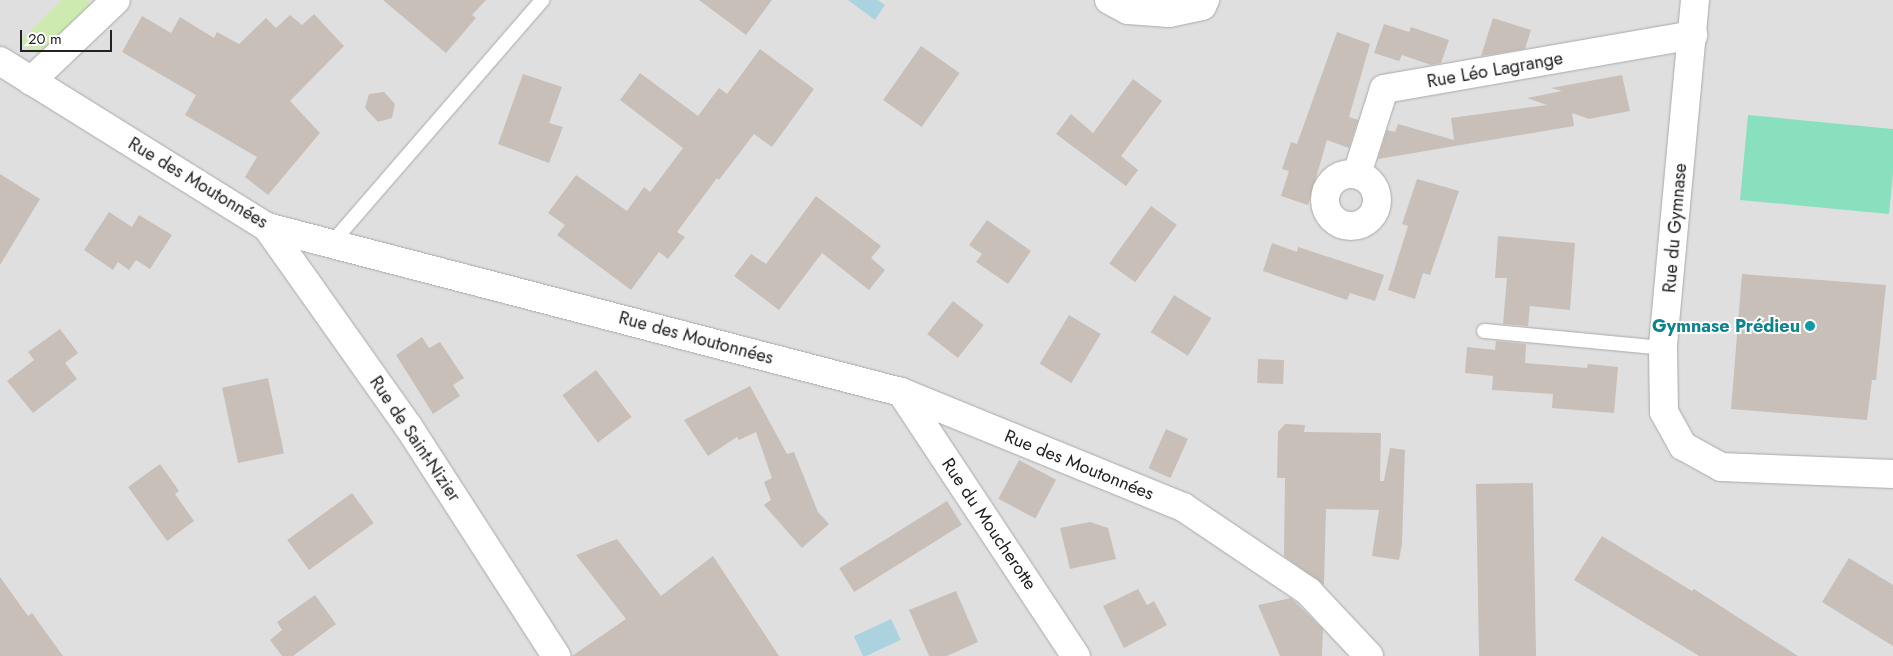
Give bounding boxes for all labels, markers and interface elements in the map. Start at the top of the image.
scale bar [22,20,115,52]
text: 20 m [28,28,62,50]
street label: Rue Léo Lagrange [1425,47,1565,93]
street label: Rue des Moutonnées [124,133,272,233]
street label: Rue du Gymnase [1659,162,1691,294]
street label: Rue des Moutonnées [616,307,776,369]
place label: Gymnase Prédieu [1652,315,1800,337]
marker: Gymnase Prédieu [1804,320,1816,332]
street label: Rue de Saint-Nizier [365,372,465,506]
street label: Rue des Moutonnées [1001,425,1157,505]
street label: Rue du Moucherotte [937,454,1041,594]

